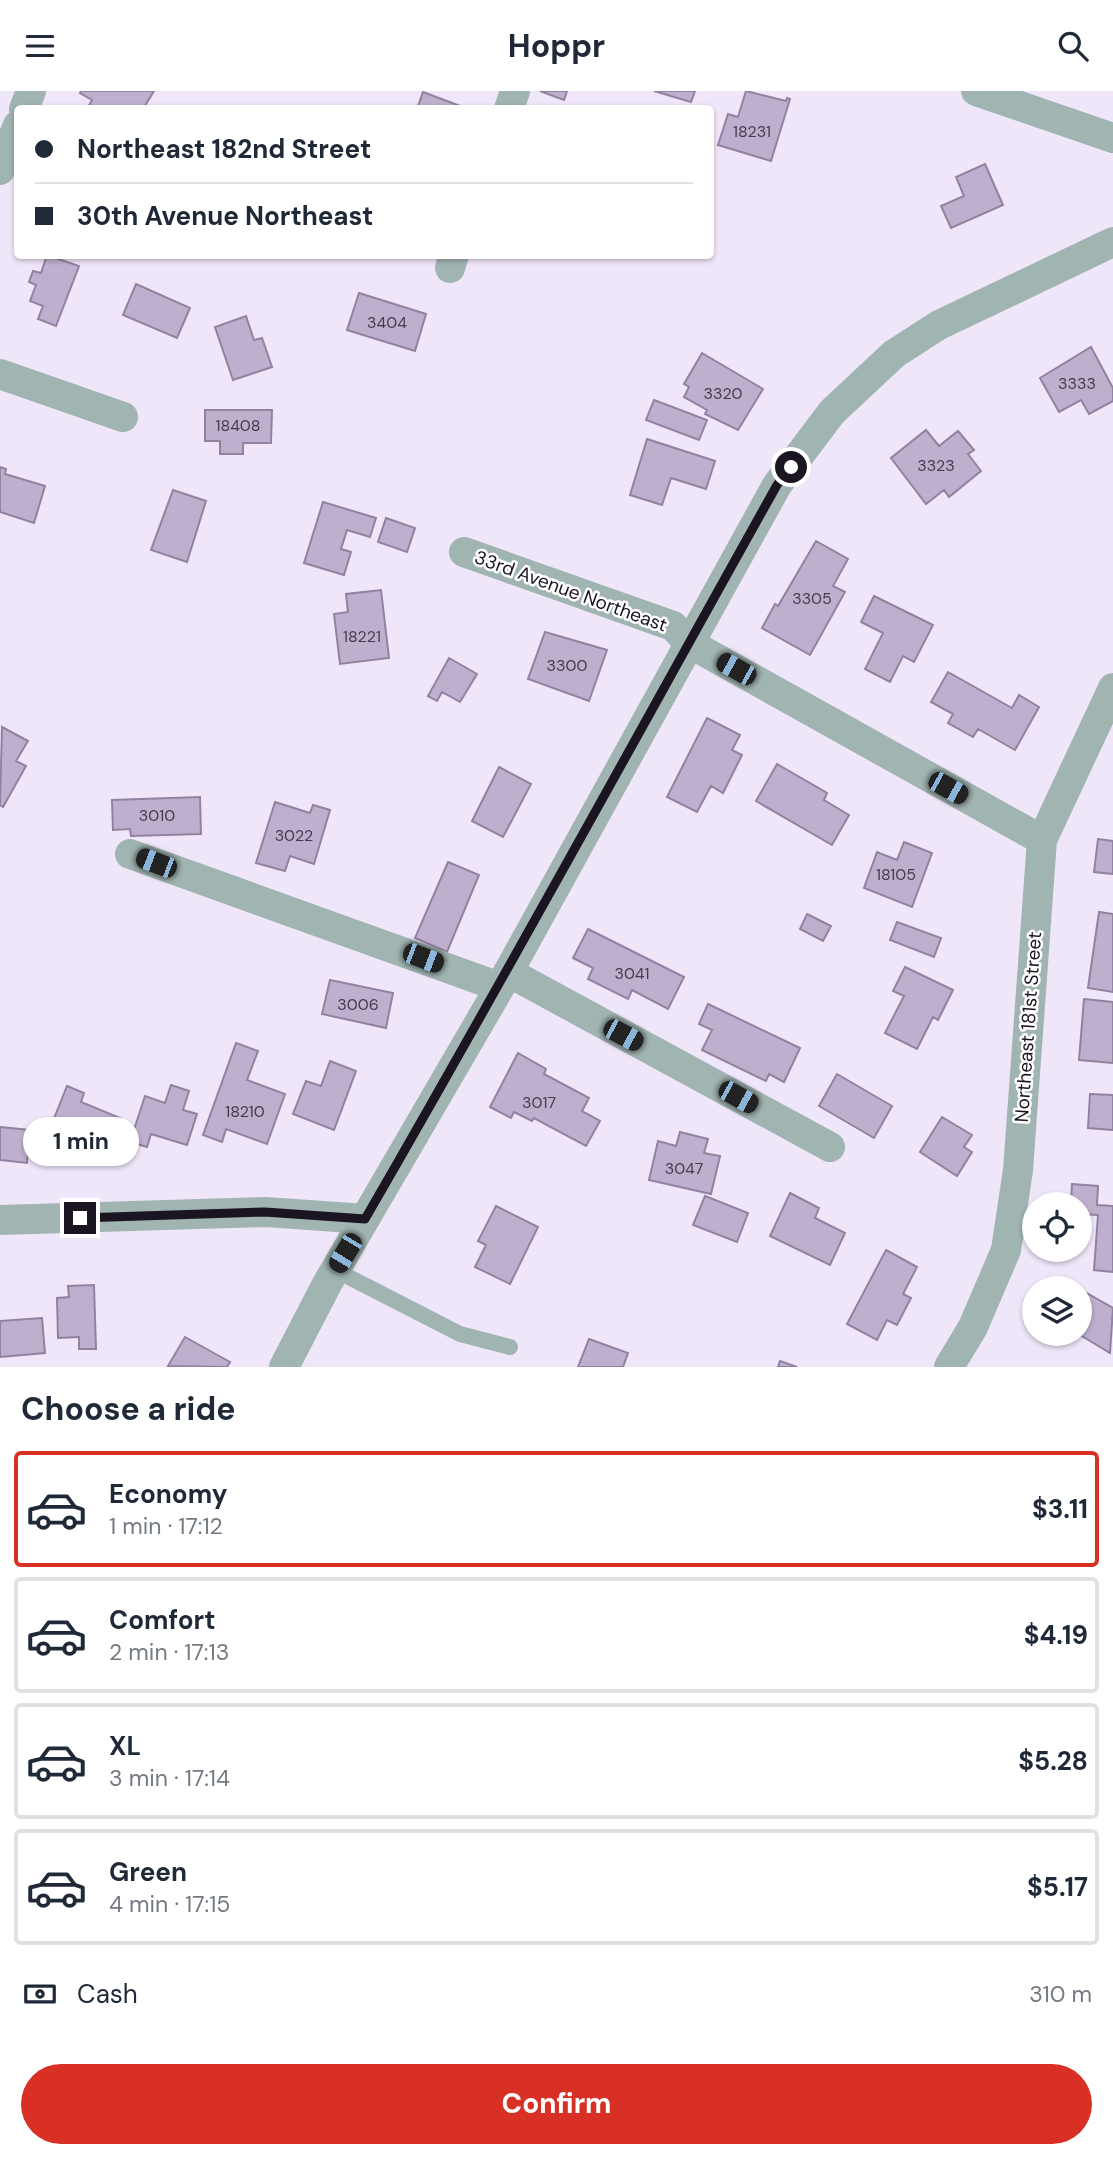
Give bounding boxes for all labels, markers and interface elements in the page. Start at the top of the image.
text: Hoppr [508,25,605,67]
icon: menu [21,27,59,65]
icon: search [1054,27,1092,65]
house number: 18231 [733,121,771,142]
text: Northeast 182nd Street [77,132,371,166]
text: 30th Avenue Northeast [77,199,373,233]
house number: 3404 [367,312,407,333]
house number: 3333 [1058,373,1096,394]
house number: 3320 [704,383,743,404]
house number: 18408 [215,415,261,436]
route start [775,451,807,483]
house number: 3323 [917,455,955,476]
street label: 33rd Avenue Northeast [471,545,671,637]
house number: 3305 [792,588,832,609]
house number: 18221 [343,626,381,647]
car [713,650,760,688]
house number: 3300 [547,655,587,676]
car [925,769,972,807]
house number: 3010 [139,805,175,826]
house number: 3022 [275,825,313,846]
car [133,846,180,880]
house number: 18105 [876,864,916,885]
street label: Northeast 181st Street [1009,931,1047,1123]
car [400,941,447,975]
house number: 3041 [614,963,650,984]
house number: 3006 [337,994,379,1015]
car [600,1016,647,1054]
car [715,1078,762,1116]
house number: 3017 [522,1092,556,1113]
house number: 18210 [225,1101,265,1122]
callout: 1 min [22,1117,138,1165]
text: 1 min [53,1126,109,1156]
house number: 3047 [665,1158,703,1179]
map controls [1022,1192,1092,1346]
button: locate [1022,1192,1092,1262]
route end [64,1202,96,1234]
car [326,1230,365,1276]
button: layers [1022,1276,1092,1346]
text: Choose a ride [21,1388,236,1430]
text: Economy [109,1477,227,1511]
icon: car [25,1478,88,1541]
text: $3.11 [1032,1492,1088,1526]
text: 1 min · 17:12 [109,1511,223,1541]
text: Comfort [109,1603,215,1637]
icon: car [25,1604,88,1667]
text: $4.19 [1024,1618,1088,1652]
text: 2 min · 17:13 [109,1637,229,1667]
text: XL [109,1729,141,1763]
icon: car [25,1730,88,1793]
text: $5.28 [1018,1744,1088,1778]
text: 3 min · 17:14 [109,1763,230,1793]
text: Green [109,1855,187,1889]
icon: car [25,1856,88,1919]
text: $5.17 [1027,1870,1088,1904]
text: 4 min · 17:15 [109,1889,230,1919]
icon: cash [21,1975,59,2013]
text: Cash [77,1977,138,2011]
text: 310 m [1029,1979,1092,2009]
button: Confirm [21,2064,1092,2144]

